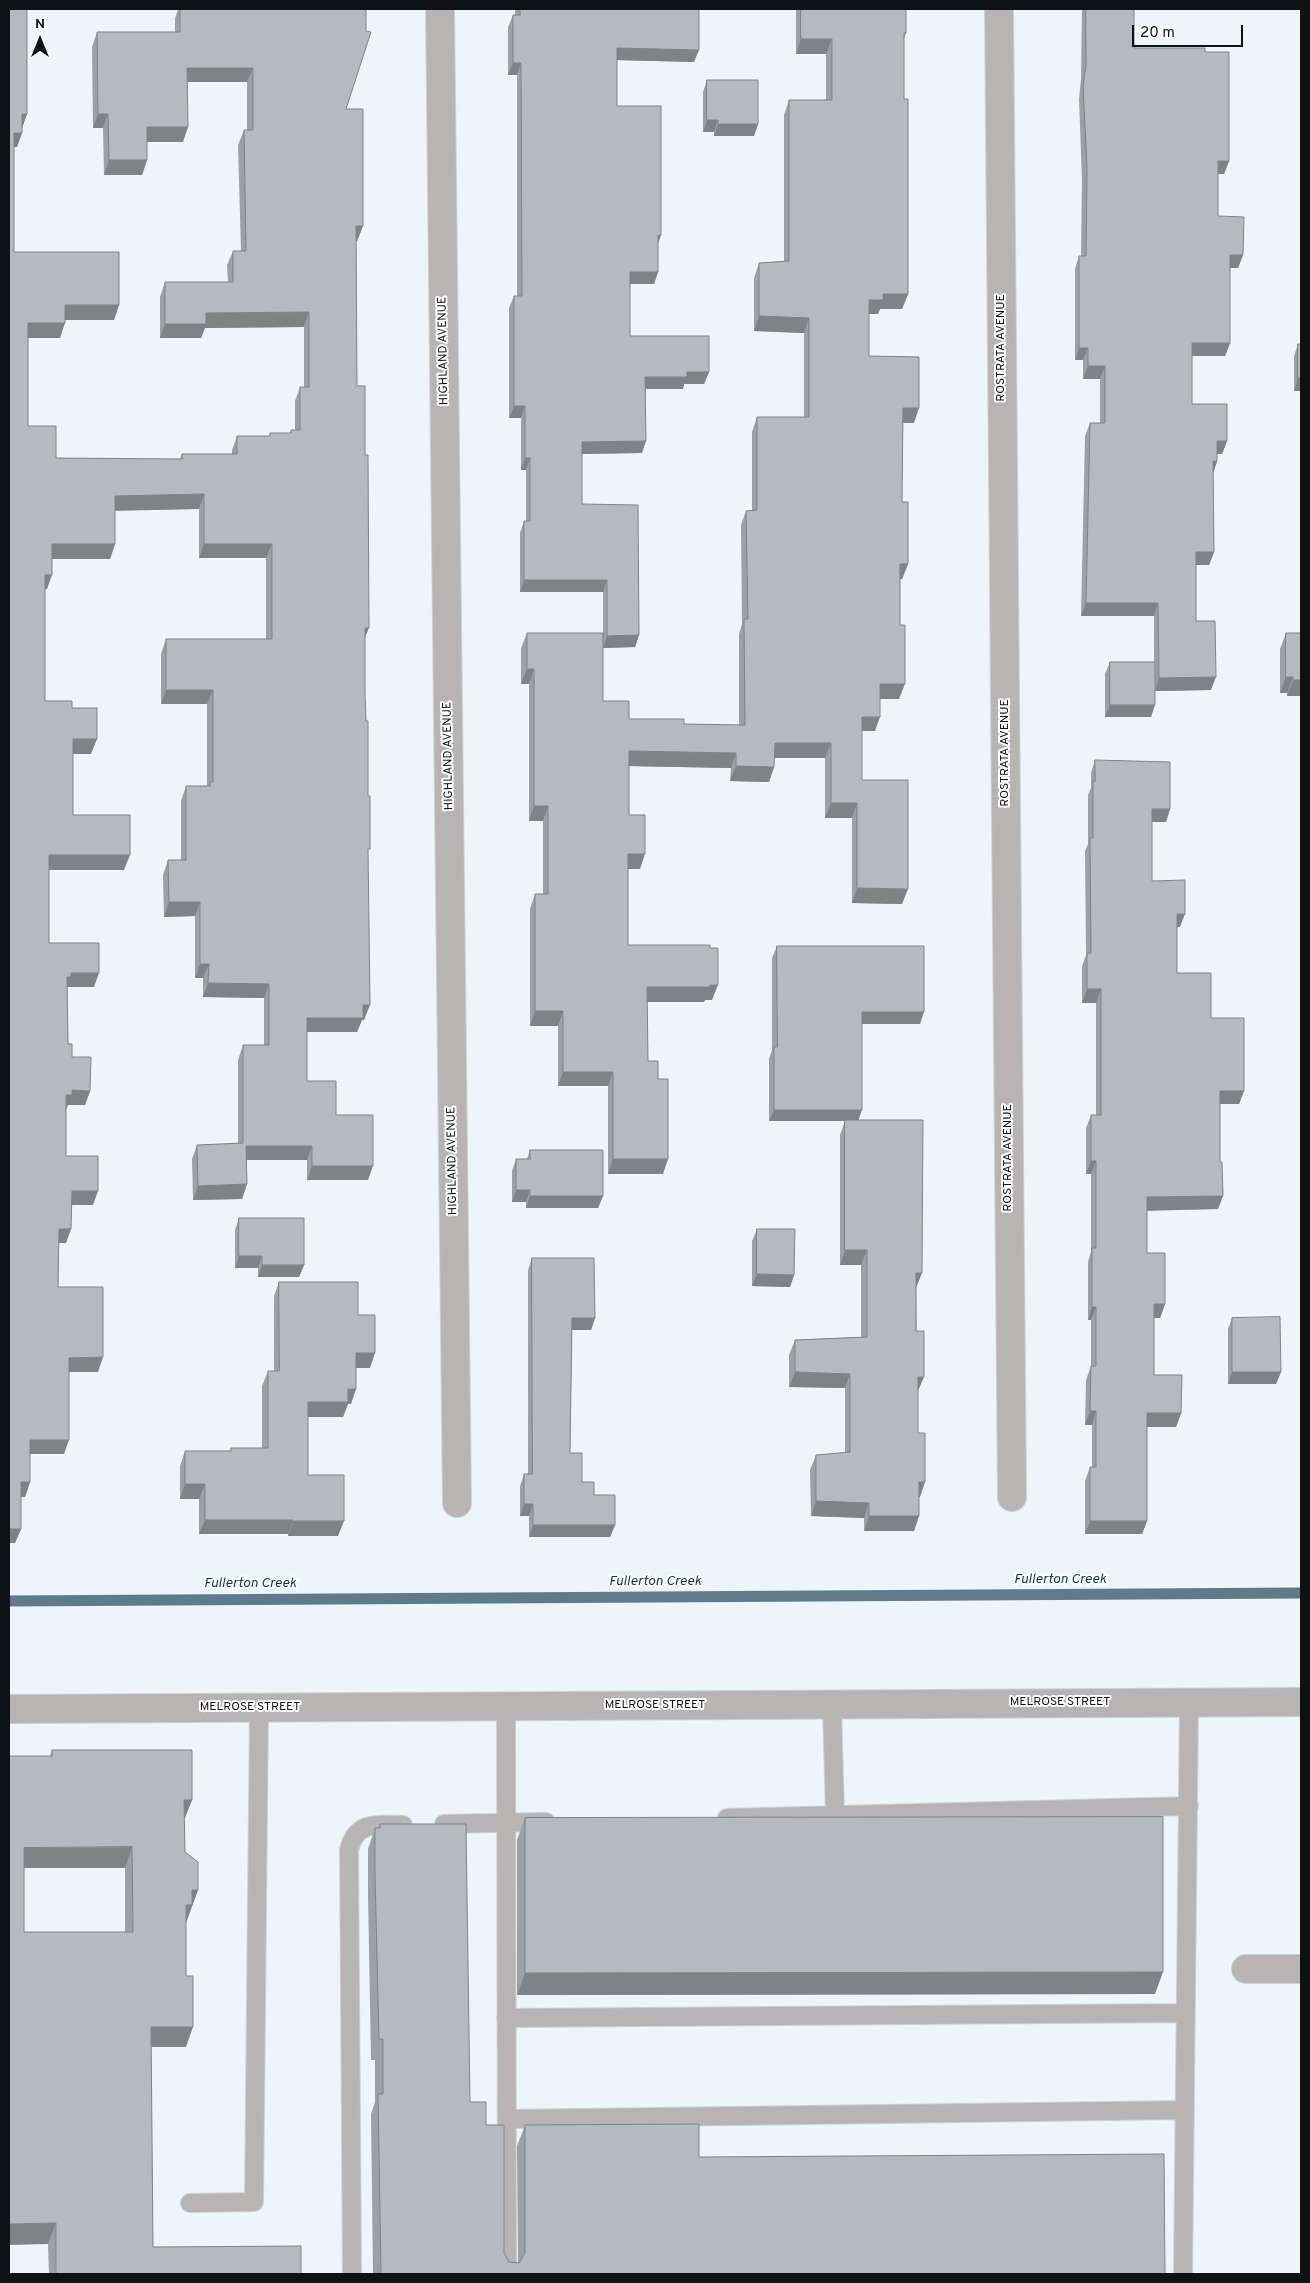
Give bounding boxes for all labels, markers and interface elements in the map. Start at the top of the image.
north arrow [15,15,65,65]
scale bar [1135,15,1246,47]
text: N [35,16,45,33]
text: 20 m [1140,24,1175,43]
street label: ROSTRATA AVENUE [995,294,1009,402]
street label: HIGHLAND AVENUE [436,297,452,405]
street label: ROSTRATA AVENUE [999,699,1013,807]
street label: HIGHLAND AVENUE [441,702,457,810]
street label: ROSTRATA AVENUE [1002,1104,1016,1212]
street label: HIGHLAND AVENUE [445,1107,461,1215]
water label: Fullerton Creek [1014,1572,1106,1588]
water label: Fullerton Creek [609,1574,701,1590]
water label: Fullerton Creek [204,1576,296,1592]
street label: MELROSE STREET [1010,1696,1110,1710]
street label: MELROSE STREET [605,1699,705,1713]
street label: MELROSE STREET [200,1701,300,1715]

